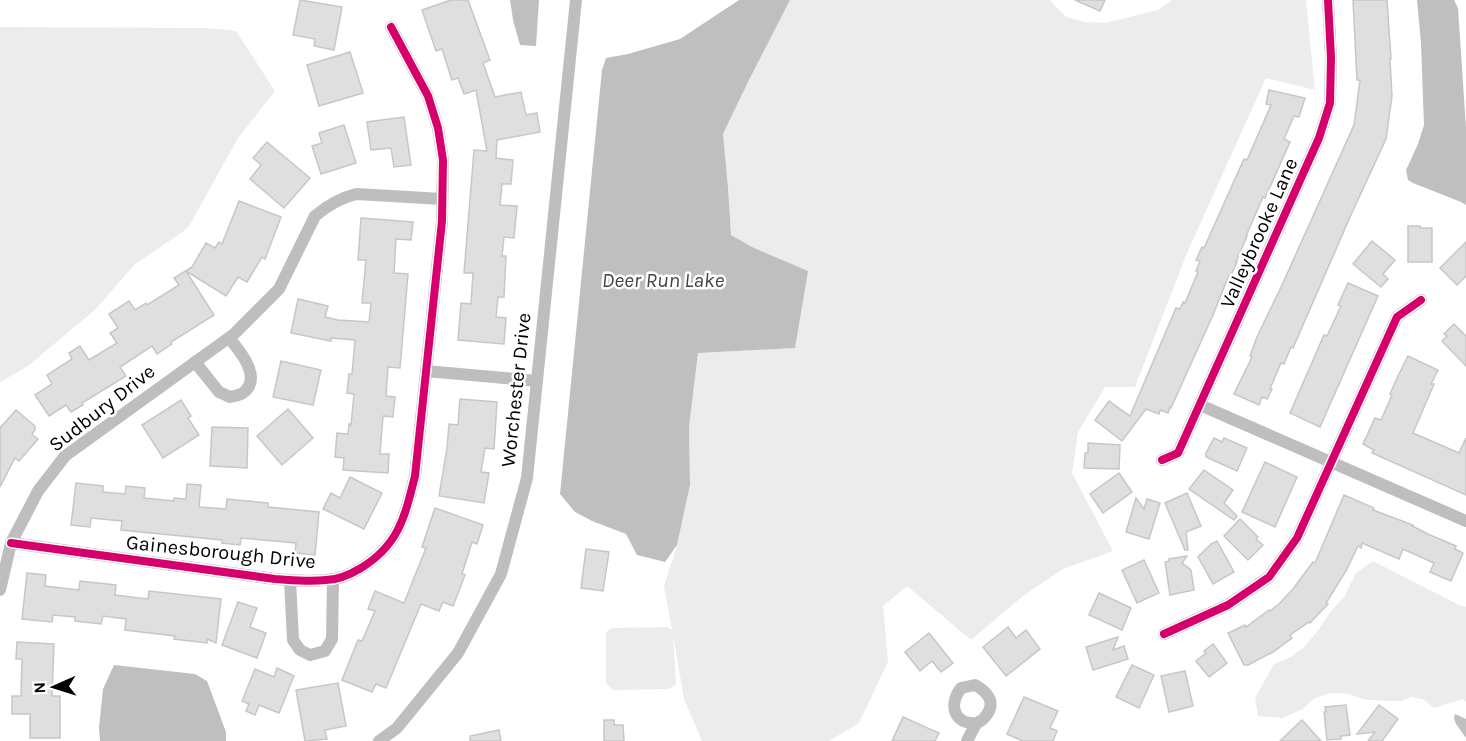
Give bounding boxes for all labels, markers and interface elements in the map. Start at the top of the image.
street label: Valleybrooke Lane [1215,154,1303,312]
water label: Deer Run Lake [602,268,724,292]
street label: Worchester Drive [496,312,536,468]
street label: Sudbury Drive [44,360,160,456]
street label: Gainesborough Drive [125,531,317,573]
north arrow [24,657,84,717]
text: N [30,682,49,694]

